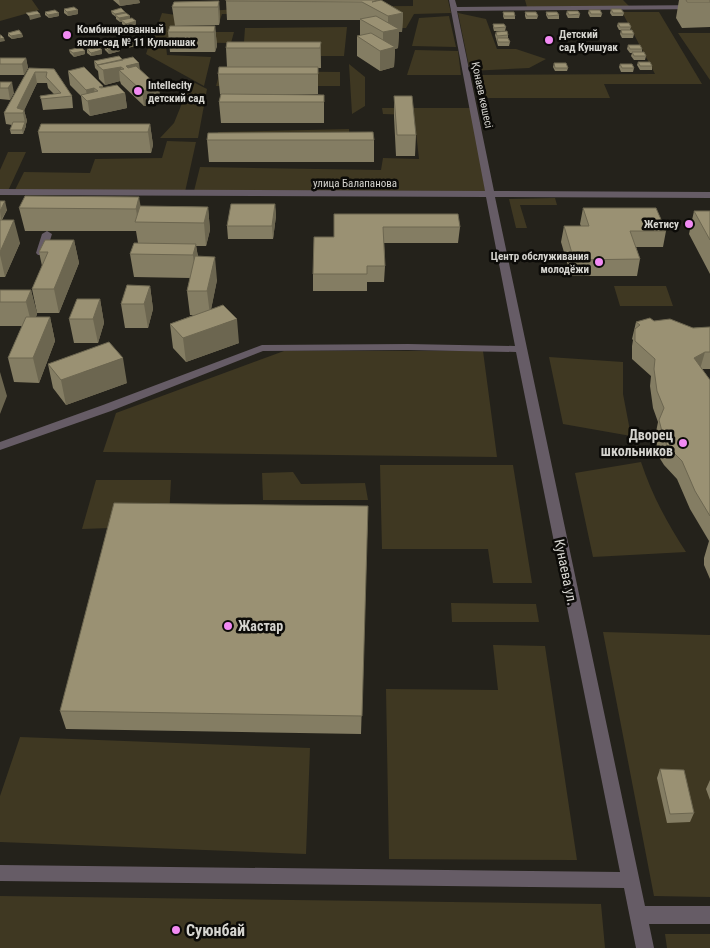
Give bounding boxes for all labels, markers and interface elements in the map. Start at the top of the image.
place label: Комбинированный ясли-сад № 11 Кулыншак [77,23,196,49]
place label: Детский сад Куншуак [559,28,618,54]
marker: Комбинированный ясли-сад № 11 Кулыншак [61,29,73,41]
marker: Детский сад Куншуак [543,34,555,46]
street label: Қонаев көшесі [469,61,495,129]
place label: Intellecity детский сад [148,79,205,105]
marker: Intellecity детский сад [132,85,144,97]
street label: улица Балапанова [313,177,397,190]
place label: Жетису [644,218,679,231]
marker: Жетису [683,218,695,230]
place label: Центр обслуживания молодёжи [491,250,589,276]
marker: Центр обслуживания молодёжи [593,256,605,268]
place label: Дворец школьников [601,427,673,459]
marker: Дворец школьников [677,437,689,449]
street label: Кунаева ул. [551,537,581,607]
place label: Жастар [238,618,283,634]
marker: Жастар [222,620,234,632]
place label: Суюнбай [186,921,245,940]
marker: Суюнбай [170,924,182,936]

